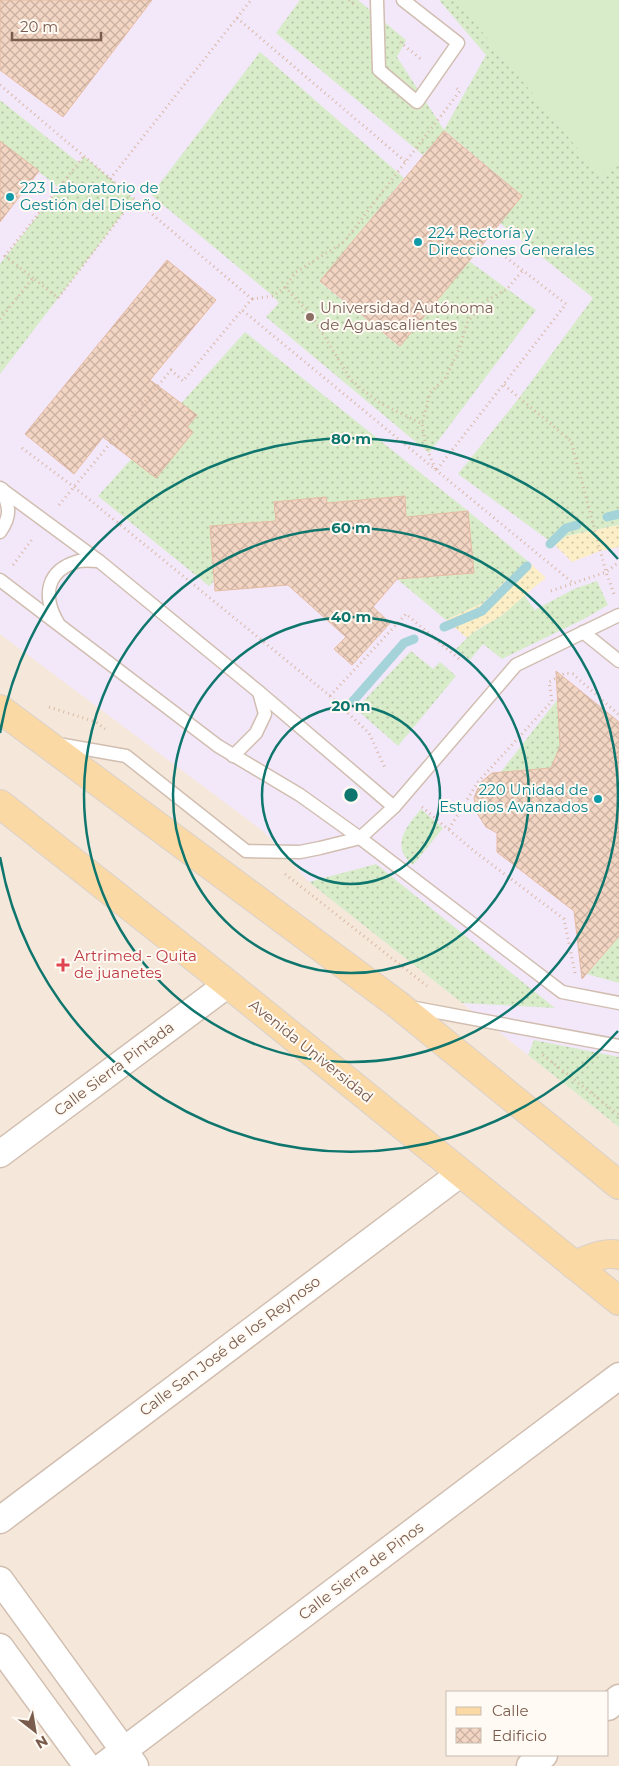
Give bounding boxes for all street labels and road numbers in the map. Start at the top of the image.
street label: Avenida Universidad [245,995,377,1106]
street label: Calle Sierra Pintada [50,1017,177,1120]
street label: Calle San José de los Reynoso [135,1271,324,1420]
street label: Calle Sierra de Pinos [294,1517,427,1624]

